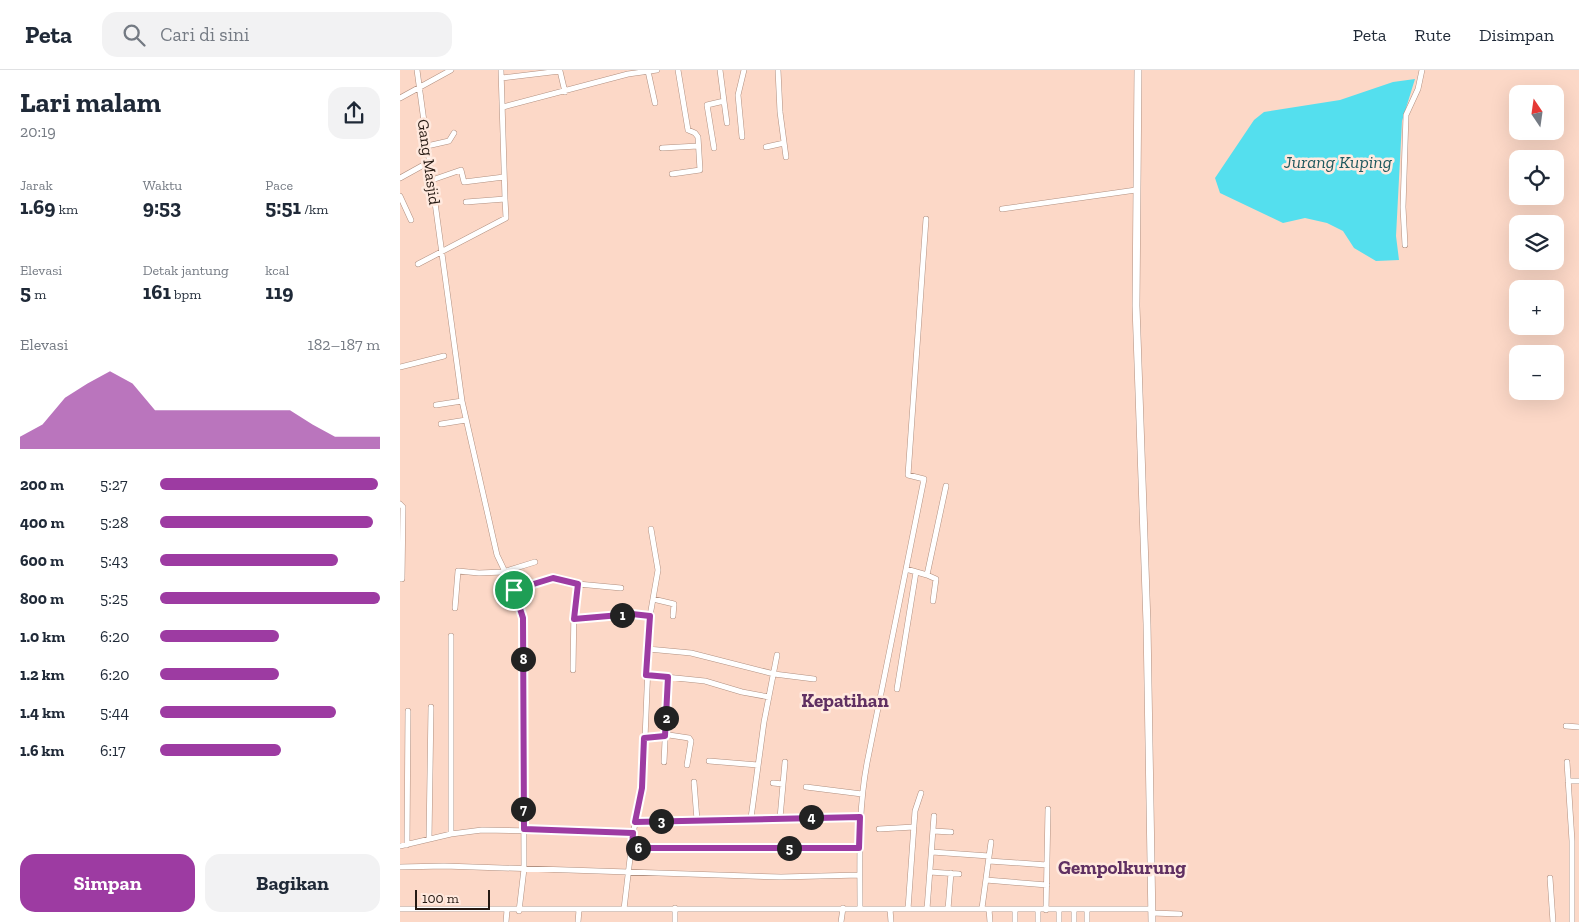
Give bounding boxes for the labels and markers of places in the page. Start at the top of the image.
pin [493,569,535,611]
pin: 1 [610,602,634,628]
pin: 8 [510,646,536,672]
pin: 2 [654,706,678,730]
pin: 7 [510,796,536,822]
pin: 4 [798,804,824,830]
pin: 3 [648,808,674,834]
pin: 6 [626,836,650,860]
pin: 5 [776,836,802,860]

